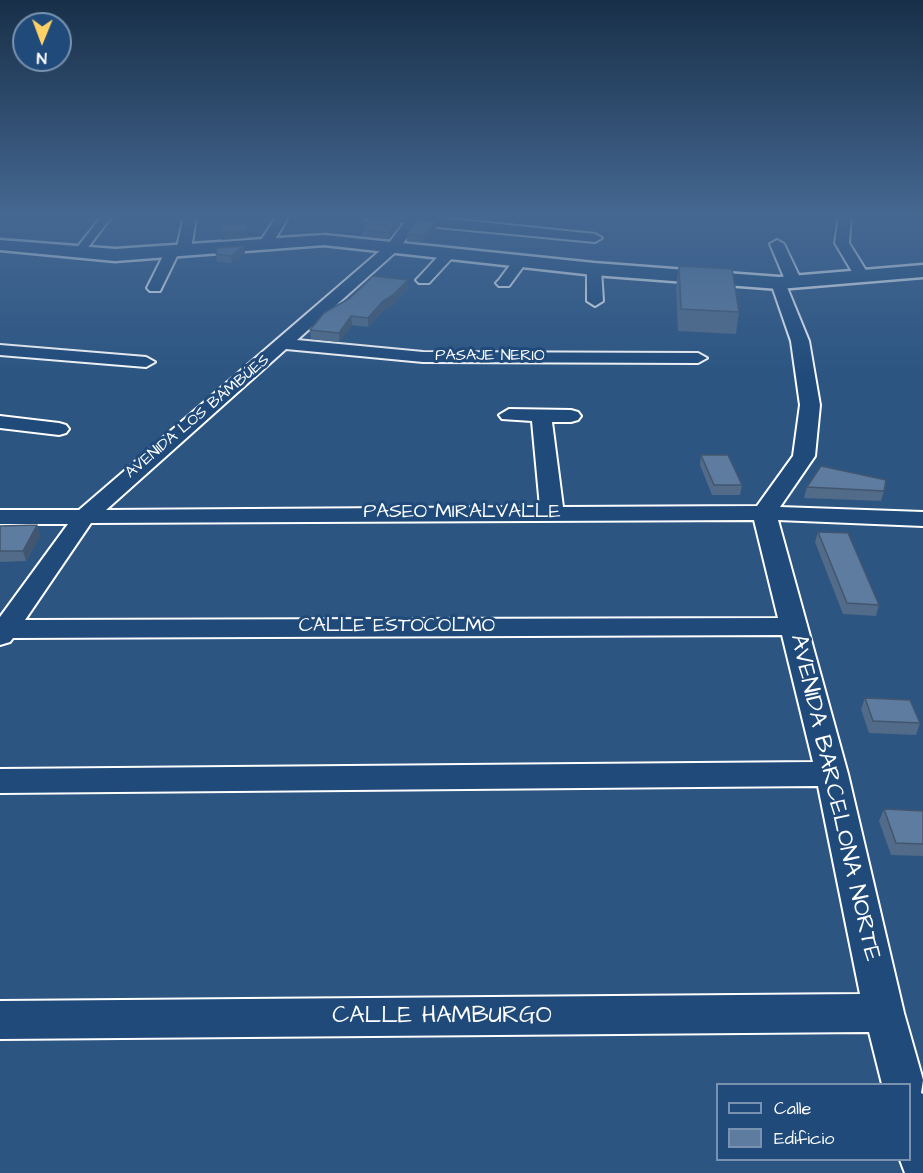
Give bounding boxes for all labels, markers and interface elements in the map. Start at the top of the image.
north arrow [12,12,72,72]
text: N [37,47,47,69]
street label: PASAJE NERIO [435,347,545,367]
street label: AVENIDA LOS BAMBÚES [122,351,274,483]
street label: PASEO MIRALVALLE [363,501,561,525]
street label: CALLE ESTOCOLMO [299,615,495,639]
street label: AVENIDA BARCELONA NORTE [782,632,886,964]
street label: CALLE HAMBURGO [332,1003,552,1031]
legend [716,1083,911,1161]
text: Calle [774,1096,811,1121]
text: Edificio [774,1126,834,1151]

